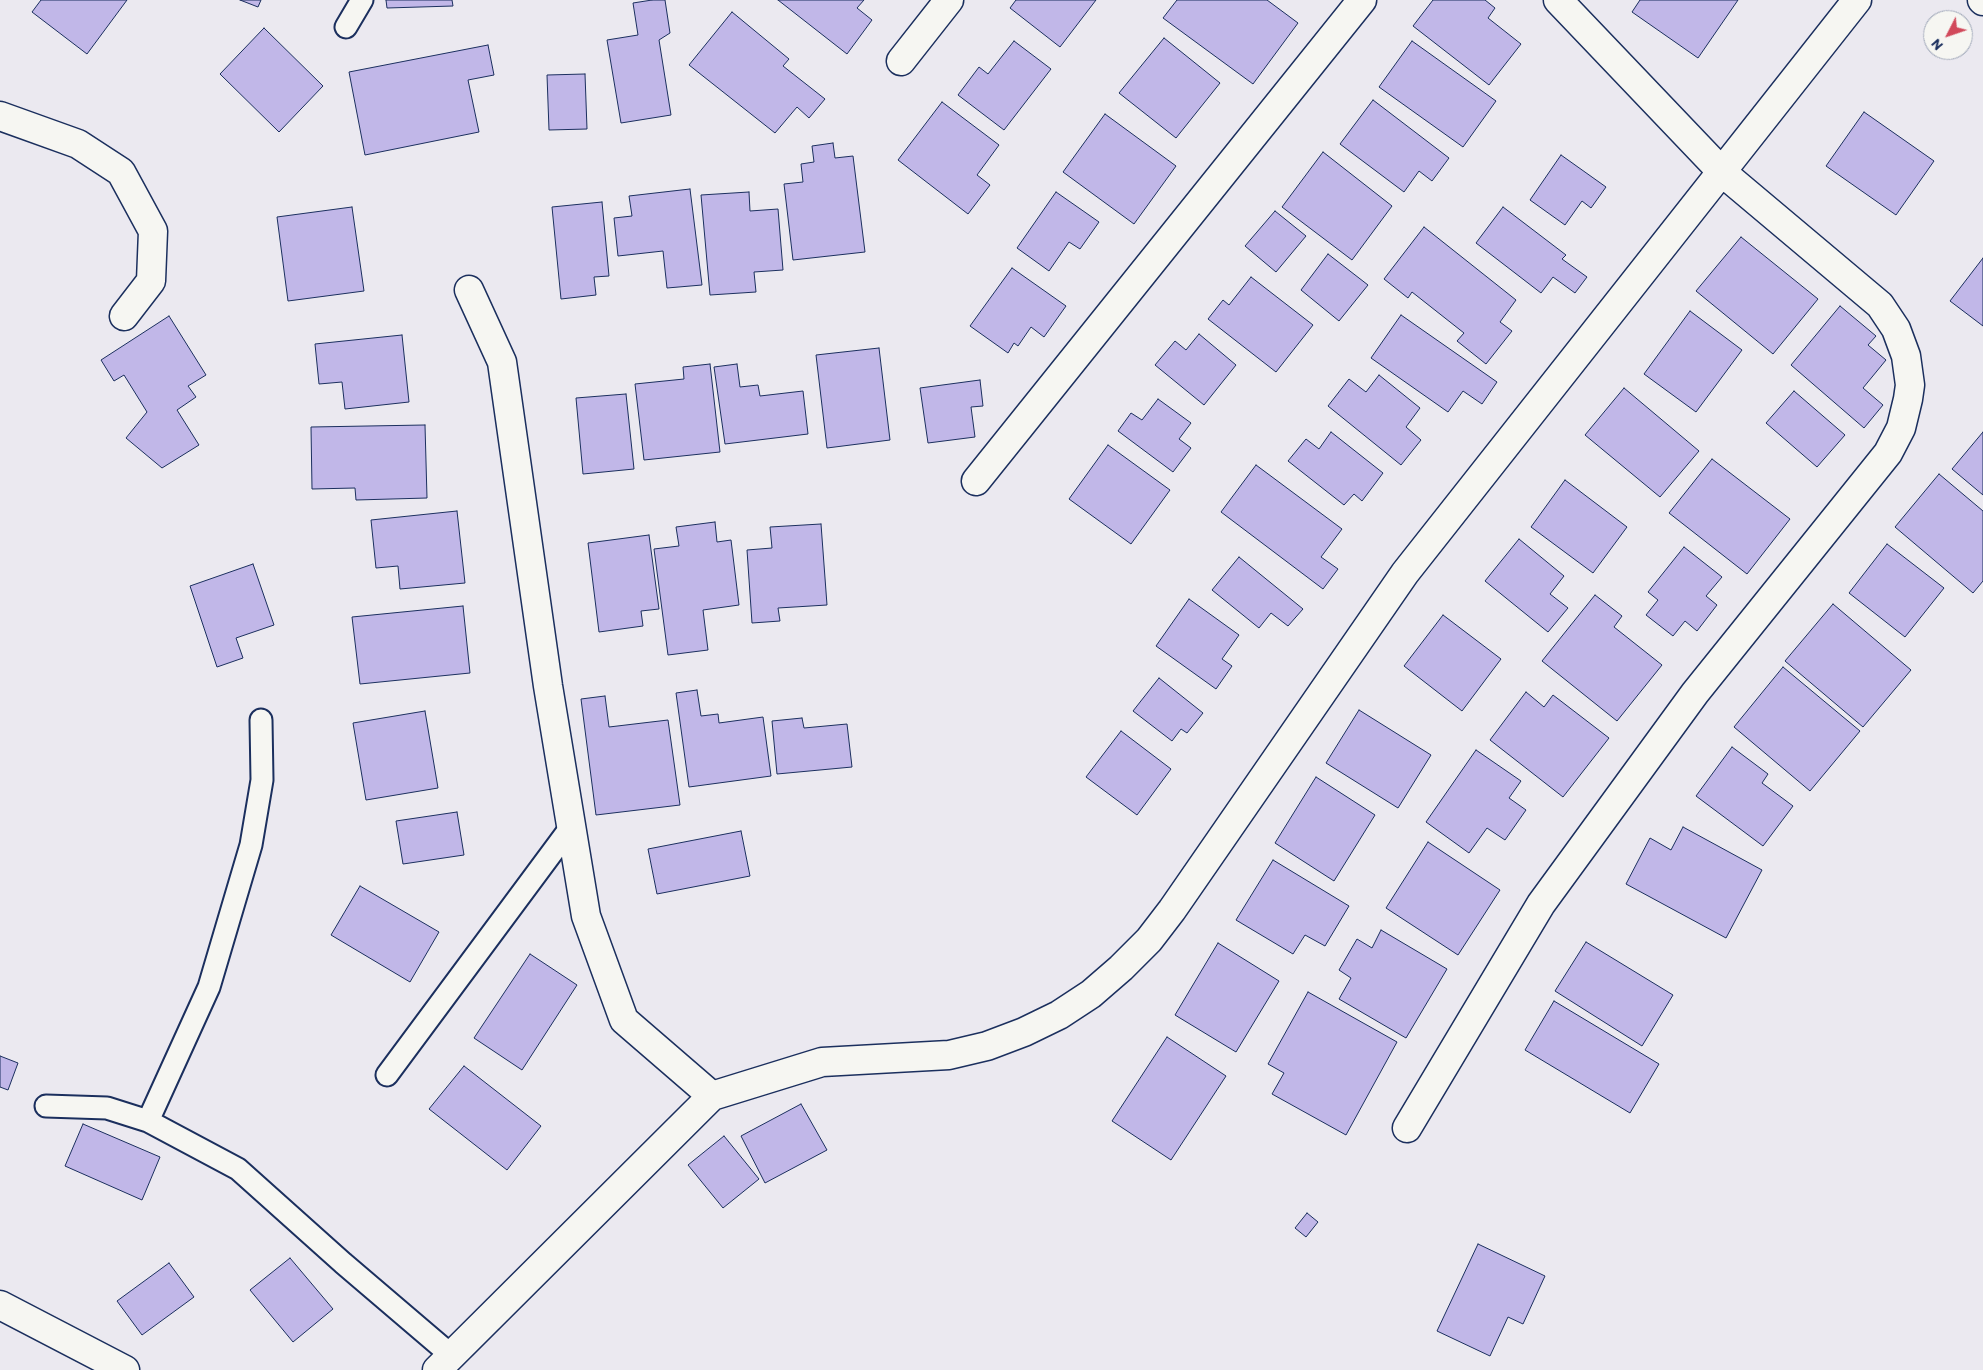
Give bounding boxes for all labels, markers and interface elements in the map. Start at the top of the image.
north arrow [1923,10,1973,60]
text: N [1928,35,1947,54]

